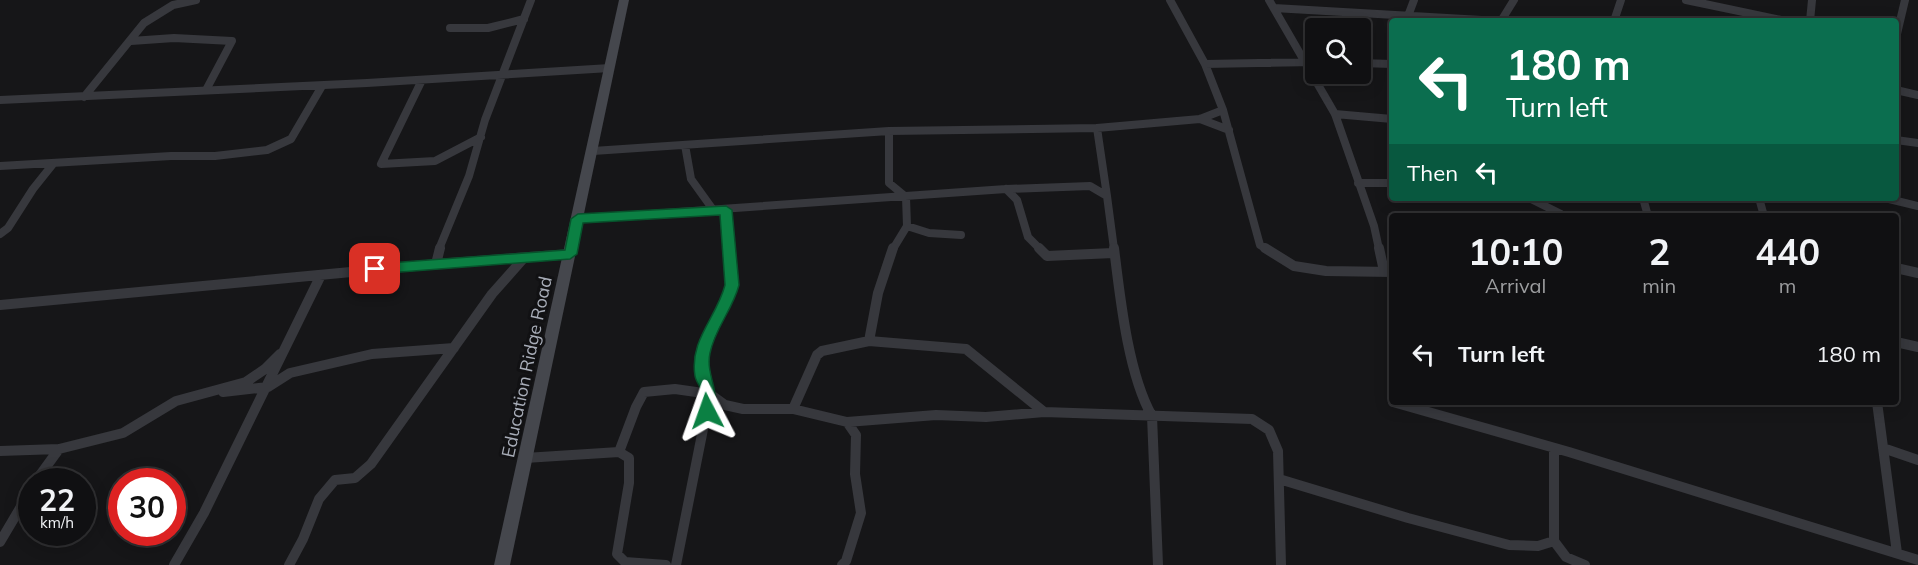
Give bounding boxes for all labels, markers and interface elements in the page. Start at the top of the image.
map controls [1305,18,1371,84]
button: search [1305,18,1371,84]
text: 180 m [1506,38,1631,91]
icon: left [1407,42,1485,120]
text: Turn left [1506,90,1608,124]
icon: left [1470,156,1503,189]
text: Then [1407,159,1458,187]
text: 10:10 [1468,229,1563,274]
text: 2 [1648,229,1670,274]
text: 440 [1755,229,1820,274]
pin [349,243,400,294]
icon: arrive [358,252,391,285]
text: Arrival [1485,273,1546,298]
text: min [1642,273,1676,298]
text: m [1779,273,1796,298]
street label: Education Ridge Road [496,274,557,460]
icon: left [1407,338,1440,371]
text: Turn left [1458,340,1545,368]
text: 180 m [1816,340,1881,368]
position arrow [675,379,739,443]
speed limit sign: 30 [108,468,186,546]
text: 22 [39,481,75,519]
text: km/h [40,513,74,532]

